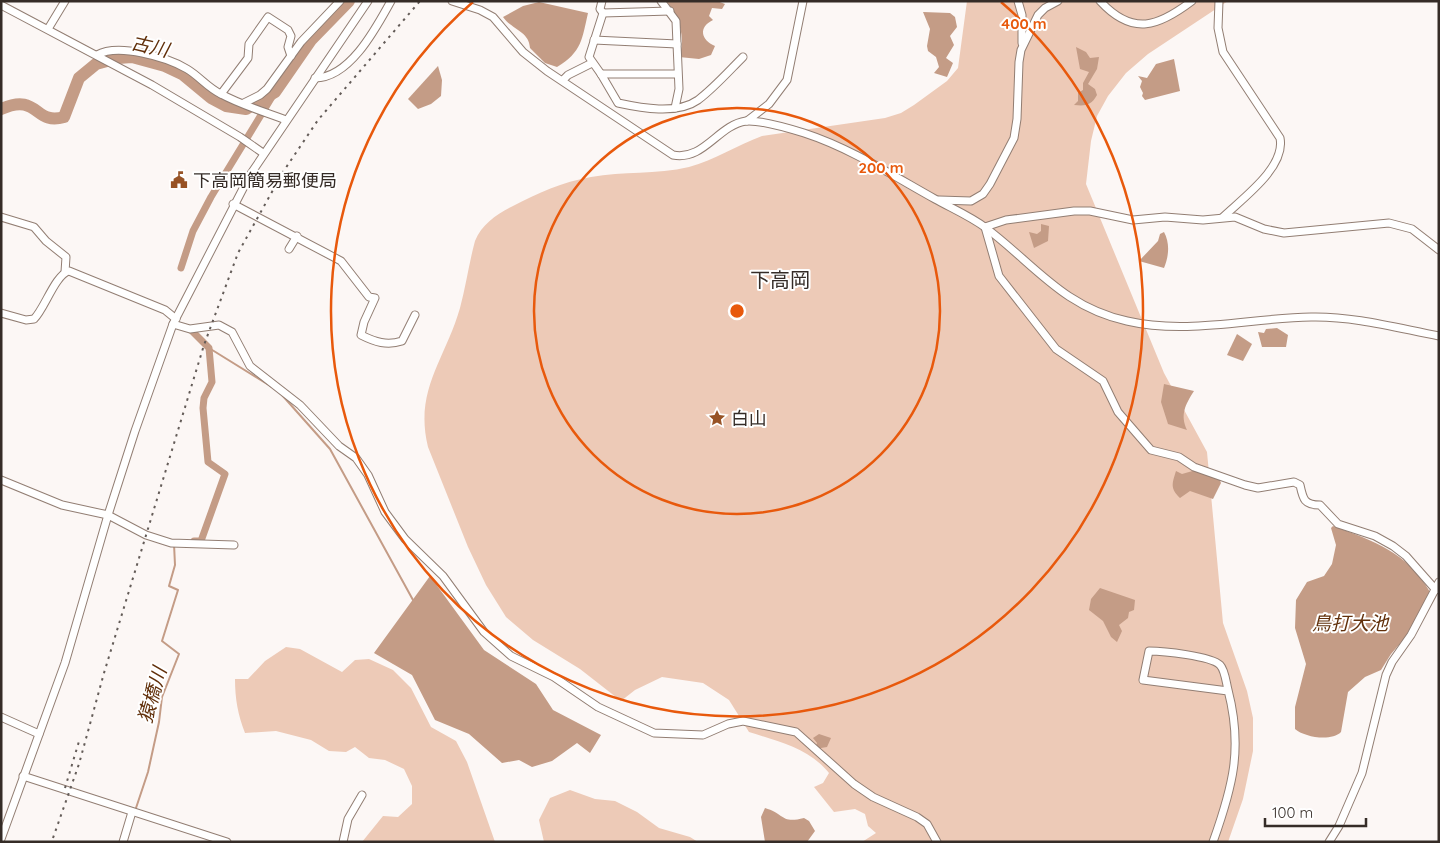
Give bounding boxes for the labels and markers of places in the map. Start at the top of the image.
place label: 下高岡簡易郵便局 [193,169,337,192]
public building icon: 下高岡簡易郵便局 [169,170,189,190]
centre of rings [728,302,746,320]
place label: 白山 [731,407,767,430]
place icon: 白山 [707,408,727,428]

